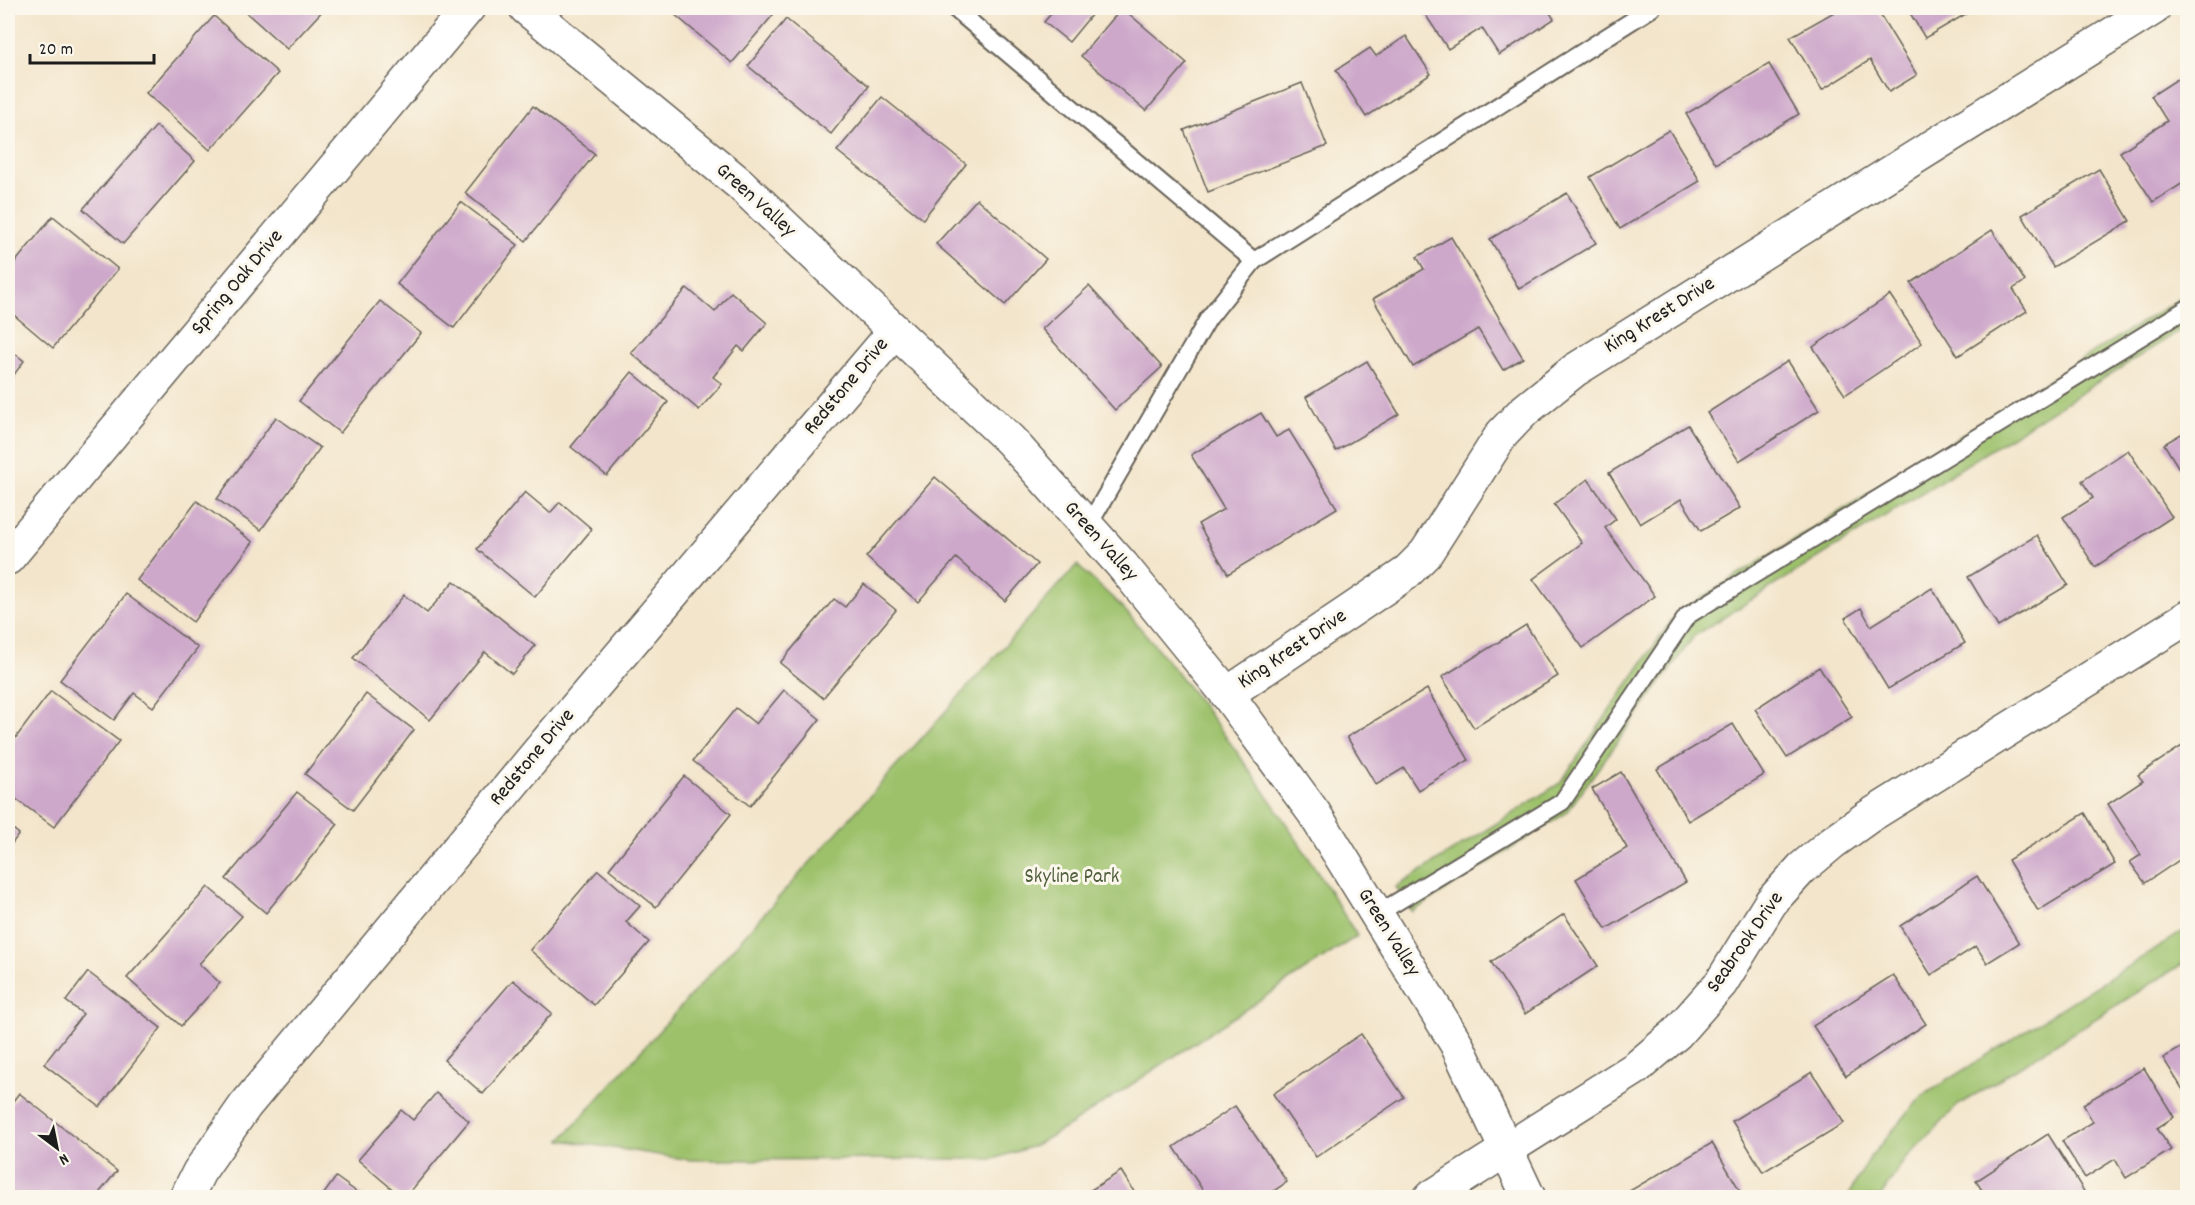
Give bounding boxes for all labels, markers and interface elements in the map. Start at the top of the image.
scale bar [30,27,154,65]
text: 20 m [39,38,73,63]
street label: Green Valley [708,157,802,246]
street label: Spring Oak Drive [185,224,291,342]
street label: King Krest Drive [1599,270,1721,362]
street label: Redstone Drive [797,332,897,442]
street label: Green Valley [1056,495,1145,589]
street label: King Krest Drive [1232,602,1354,698]
street label: Redstone Drive [483,703,583,813]
park label: Skyline Park [1025,863,1119,893]
street label: Green Valley [1349,883,1427,983]
street label: Seabrook Drive [1700,886,1792,1000]
north arrow [27,1118,87,1178]
text: N [54,1147,73,1170]

